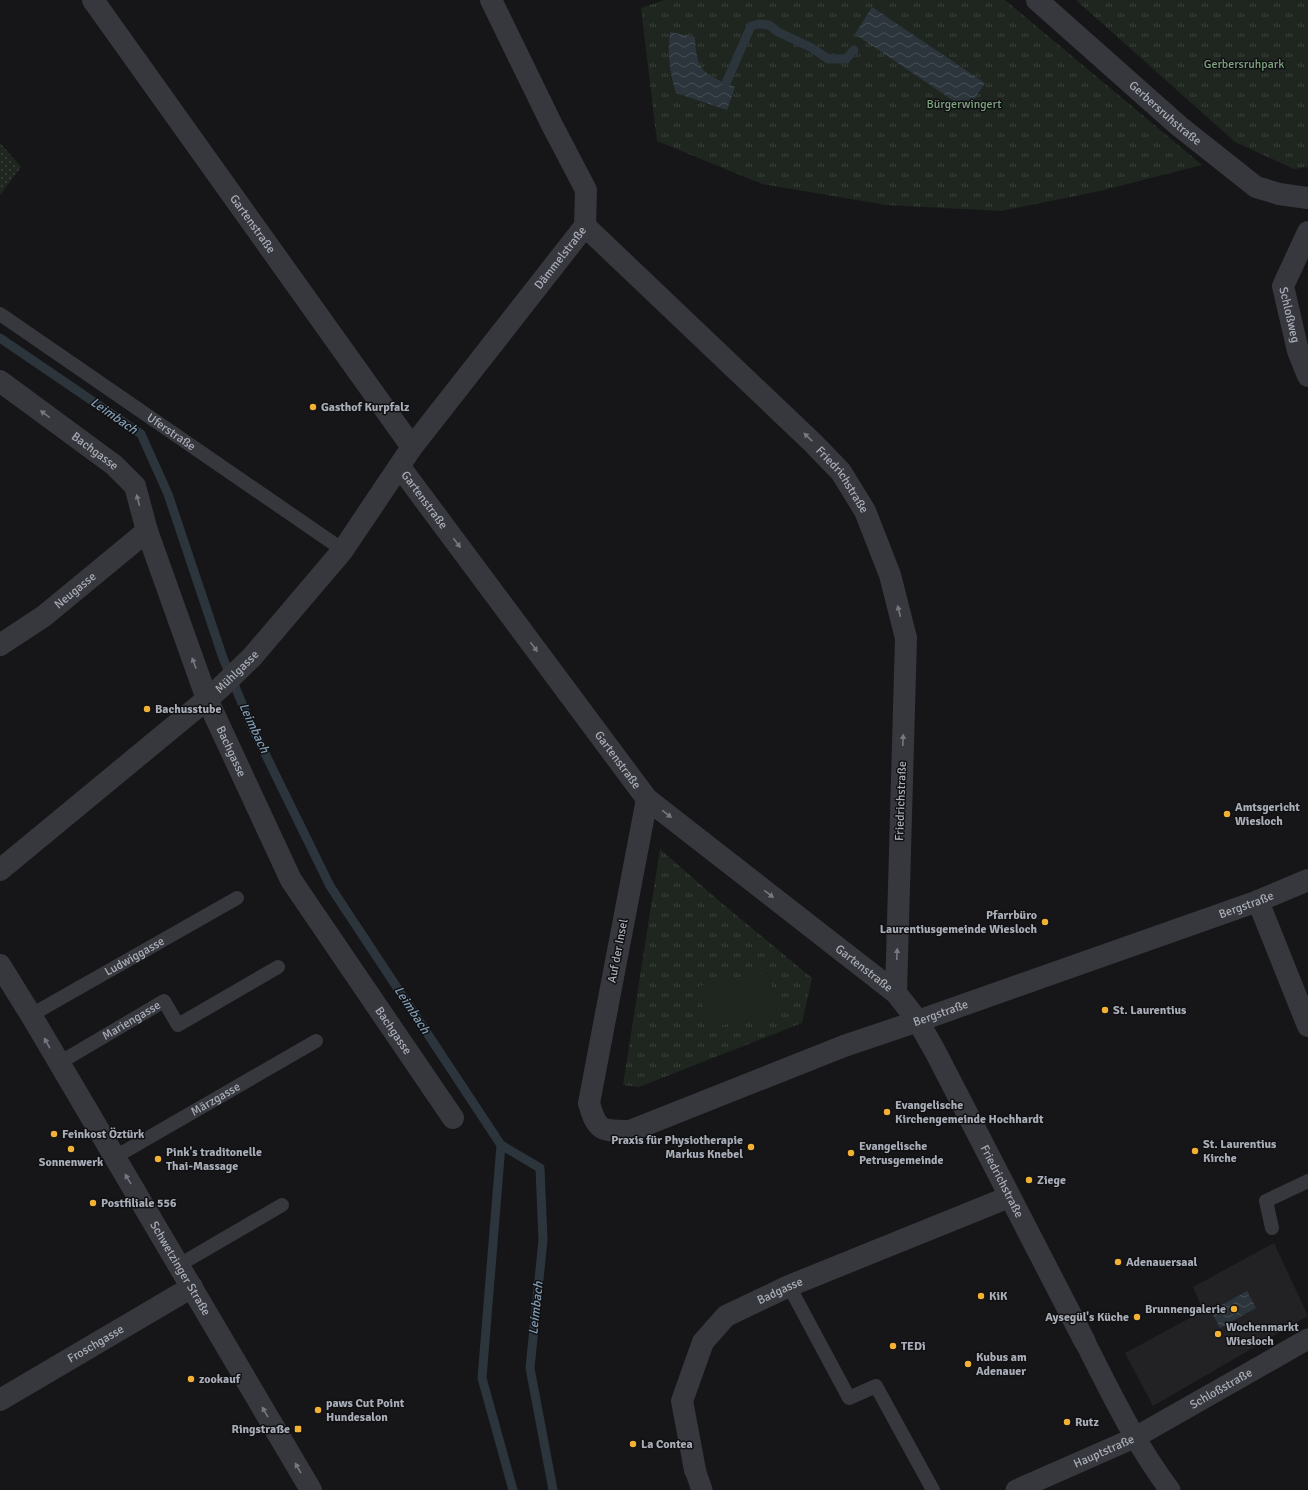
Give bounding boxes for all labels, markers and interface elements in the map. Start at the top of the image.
park label: Gerbersruhpark [1204,57,1284,72]
street label: Gerbersruhstraße [1126,78,1205,148]
park label: Bürgerwingert [927,97,1001,112]
street label: Gartenstraße [227,192,279,256]
street label: Dämmelstraße [531,223,590,292]
street label: Schloßweg [1276,285,1303,344]
water label: Leimbach [88,394,141,438]
place label: Gasthof Kurpfalz [321,400,410,415]
marker: Gasthof Kurpfalz [308,402,318,412]
one-way arrow [39,410,50,418]
street label: Uferstraße [144,410,199,454]
street label: Bachgasse [69,429,122,473]
one-way arrow [803,433,812,442]
street label: Friedrichstraße [813,443,872,516]
street label: Gartenstraße [398,468,451,532]
one-way arrow [135,494,141,506]
one-way arrow [452,537,461,548]
street label: Neugasse [51,569,99,612]
one-way arrow [896,605,902,617]
one-way arrow [530,642,538,652]
street label: Mühlgasse [212,647,262,696]
one-way arrow [191,656,197,668]
water label: Leimbach [235,700,273,756]
place label: Bachusstube [155,702,221,717]
marker: Bachusstube [142,704,152,714]
street label: Bachgasse [213,723,250,779]
street label: Gartenstraße [591,728,644,792]
one-way arrow [900,733,906,746]
street label: Friedrichstraße [892,761,910,841]
place label: Amtsgericht Wiesloch [1235,800,1300,829]
marker: Amtsgericht Wiesloch [1222,809,1232,819]
one-way arrow [661,810,672,819]
street label: Bergstraße [1217,888,1276,922]
one-way arrow [764,890,775,898]
place label: Pfarrbüro Laurentiusgemeinde Wiesloch [880,908,1037,937]
street label: Auf der Insel [604,917,632,984]
marker: Pfarrbüro Laurentiusgemeinde Wiesloch [1040,917,1050,927]
street label: Ludwiggasse [102,933,167,979]
street label: Gartenstraße [832,941,896,995]
one-way arrow [894,947,900,960]
water label: Leimbach [391,983,434,1038]
street label: Bergstraße [911,996,970,1030]
street label: Mariengasse [99,997,163,1043]
place label: St. Laurentius [1113,1003,1187,1018]
street label: Bachgasse [372,1004,415,1057]
marker: St. Laurentius [1100,1005,1110,1015]
one-way arrow [44,1037,51,1049]
street label: Märzgasse [188,1079,243,1119]
place label: Evangelische Kirchengemeinde Hochhardt [895,1098,1044,1127]
marker: Evangelische Kirchengemeinde Hochhardt [882,1107,892,1117]
place label: Feinkost Öztürk [62,1127,145,1142]
marker: Feinkost Öztürk [49,1129,59,1139]
place label: Praxis für Physiotherapie Markus Knebel [611,1133,743,1162]
place label: St. Laurentius Kirche [1203,1137,1277,1166]
place label: Evangelische Petrusgemeinde [859,1139,944,1168]
marker: Praxis für Physiotherapie Markus Knebel [746,1142,756,1152]
street label: Friedrichstraße [977,1142,1027,1220]
marker: Sonnenwerk [66,1144,76,1154]
place label: Pink's traditonelle Thai-Massage [166,1145,262,1174]
marker: St. Laurentius Kirche [1190,1146,1200,1156]
marker: Evangelische Petrusgemeinde [846,1148,856,1158]
marker: Pink's traditonelle Thai-Massage [153,1154,163,1164]
place label: Sonnenwerk [39,1155,104,1170]
one-way arrow [124,1173,131,1185]
place label: Ziege [1037,1173,1066,1188]
marker: Ziege [1024,1175,1034,1185]
place label: Postfiliale 556 [101,1196,177,1211]
marker: Postfiliale 556 [88,1198,98,1208]
street label: Schwetzinger Straße [147,1218,214,1318]
place label: Adenauersaal [1126,1255,1198,1270]
marker: Adenauersaal [1113,1257,1123,1267]
street label: Badgasse [754,1274,805,1308]
water label: Leimbach [525,1280,547,1335]
place label: KiK [989,1289,1008,1304]
marker: KiK [976,1291,986,1301]
place label: Brunnengalerie [1145,1302,1226,1317]
marker: Brunnengalerie [1229,1304,1239,1314]
place label: Aysegül's Küche [1045,1310,1129,1325]
marker: Aysegül's Küche [1132,1312,1142,1322]
place label: Wochenmarkt Wiesloch [1226,1320,1299,1349]
street label: Froschgasse [65,1321,127,1366]
marker: Wochenmarkt Wiesloch [1213,1329,1223,1339]
place label: TEDi [901,1339,926,1354]
marker: TEDi [888,1341,898,1351]
place label: Kubus am Adenauer [976,1350,1027,1379]
marker: Kubus am Adenauer [963,1359,973,1369]
street label: Schloßstraße [1187,1365,1255,1412]
place label: zookauf [199,1372,241,1387]
marker: zookauf [186,1374,196,1384]
place label: paws Cut Point Hundesalon [326,1396,405,1425]
marker: paws Cut Point Hundesalon [313,1405,323,1415]
one-way arrow [262,1406,269,1418]
place label: Rutz [1075,1415,1099,1430]
marker: Rutz [1062,1417,1072,1427]
place label: Ringstraße [232,1422,290,1437]
marker: Ringstraße [293,1424,303,1434]
street label: Hauptstraße [1071,1431,1137,1471]
place label: La Contea [641,1437,693,1452]
marker: La Contea [628,1439,638,1449]
one-way arrow [294,1462,301,1474]

